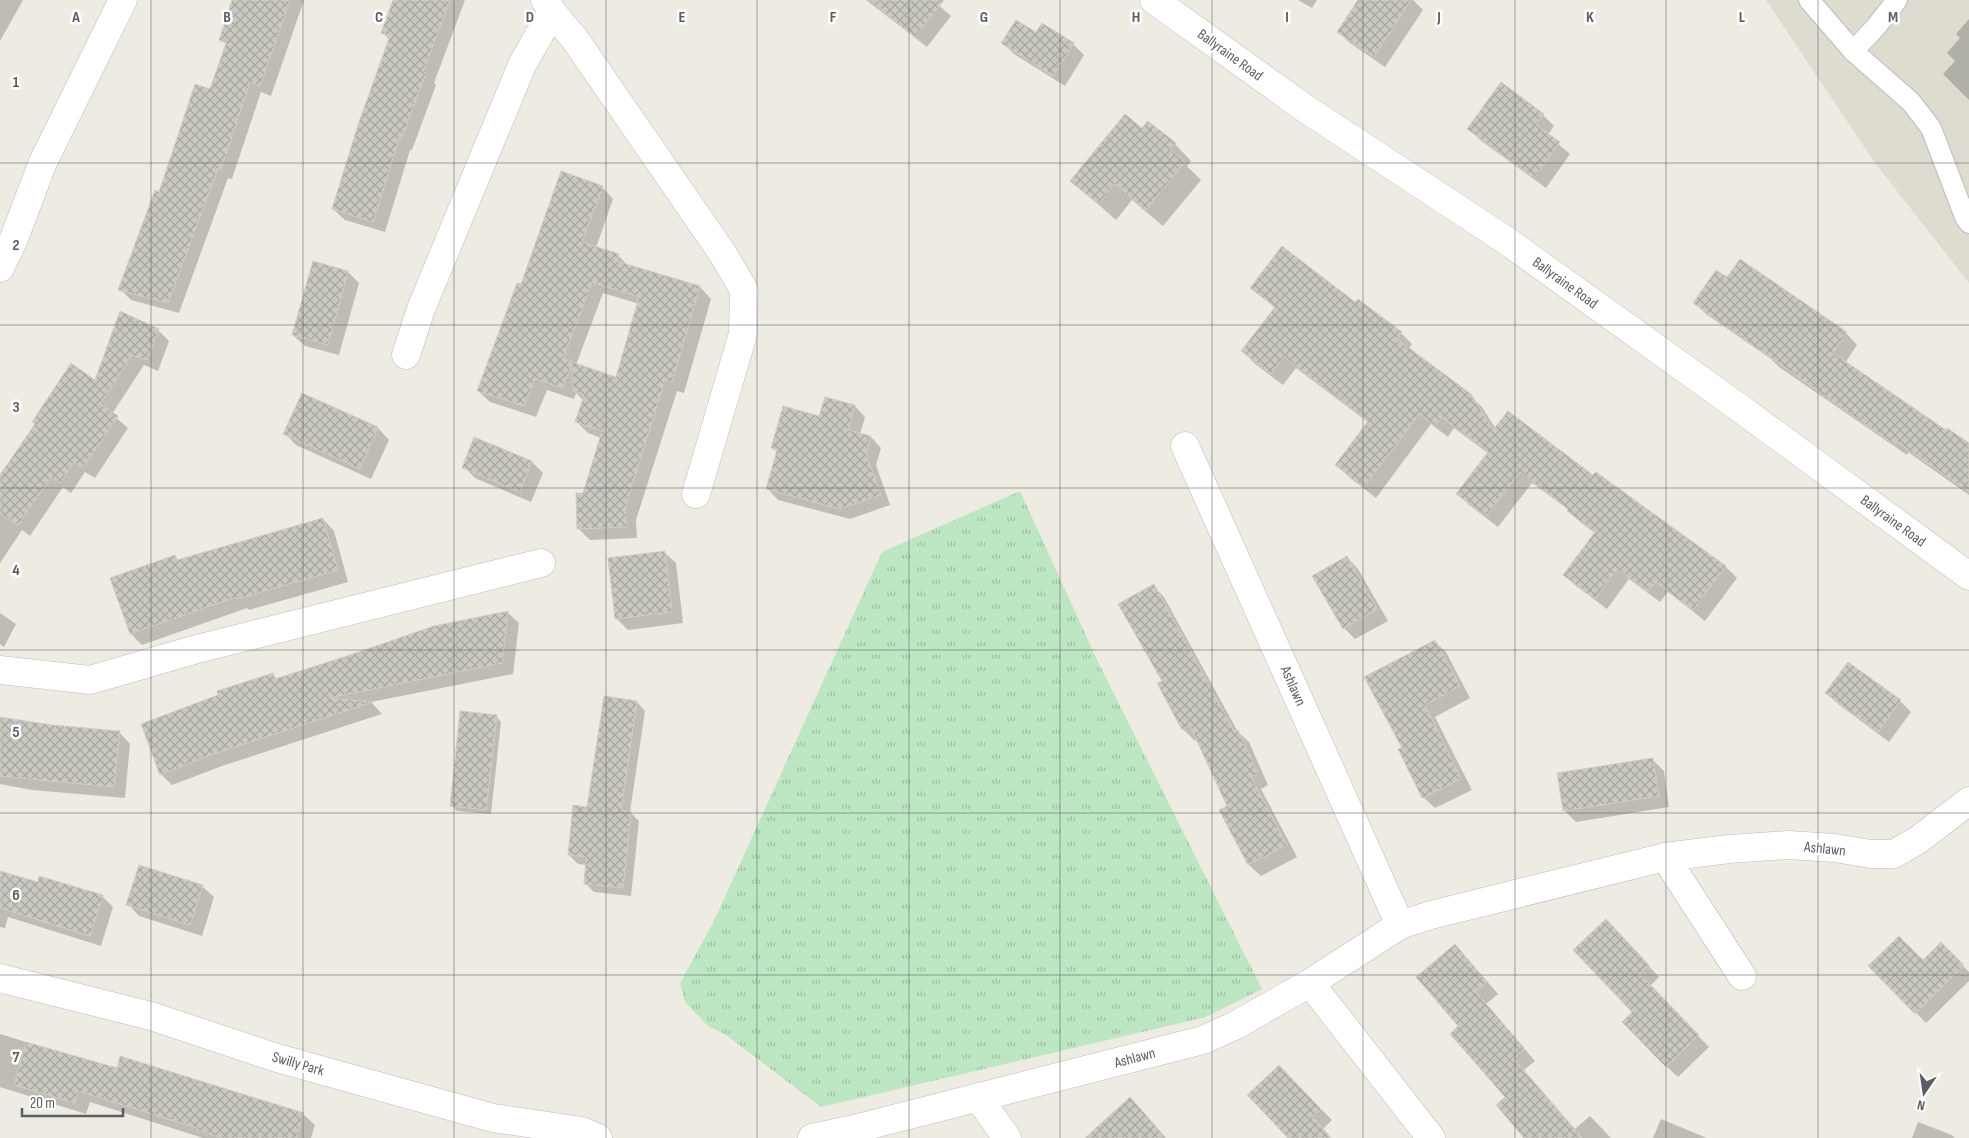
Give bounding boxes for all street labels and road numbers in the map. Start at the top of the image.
street label: Ballyraine Road [1194,25,1266,85]
street label: Ballyraine Road [1529,253,1601,313]
street label: Ballyraine Road [1857,491,1929,551]
street label: Ashlawn [1275,662,1310,709]
street label: Ashlawn [1802,837,1847,861]
street label: Ashlawn [1111,1043,1158,1073]
street label: Swilly Park [270,1048,327,1081]

